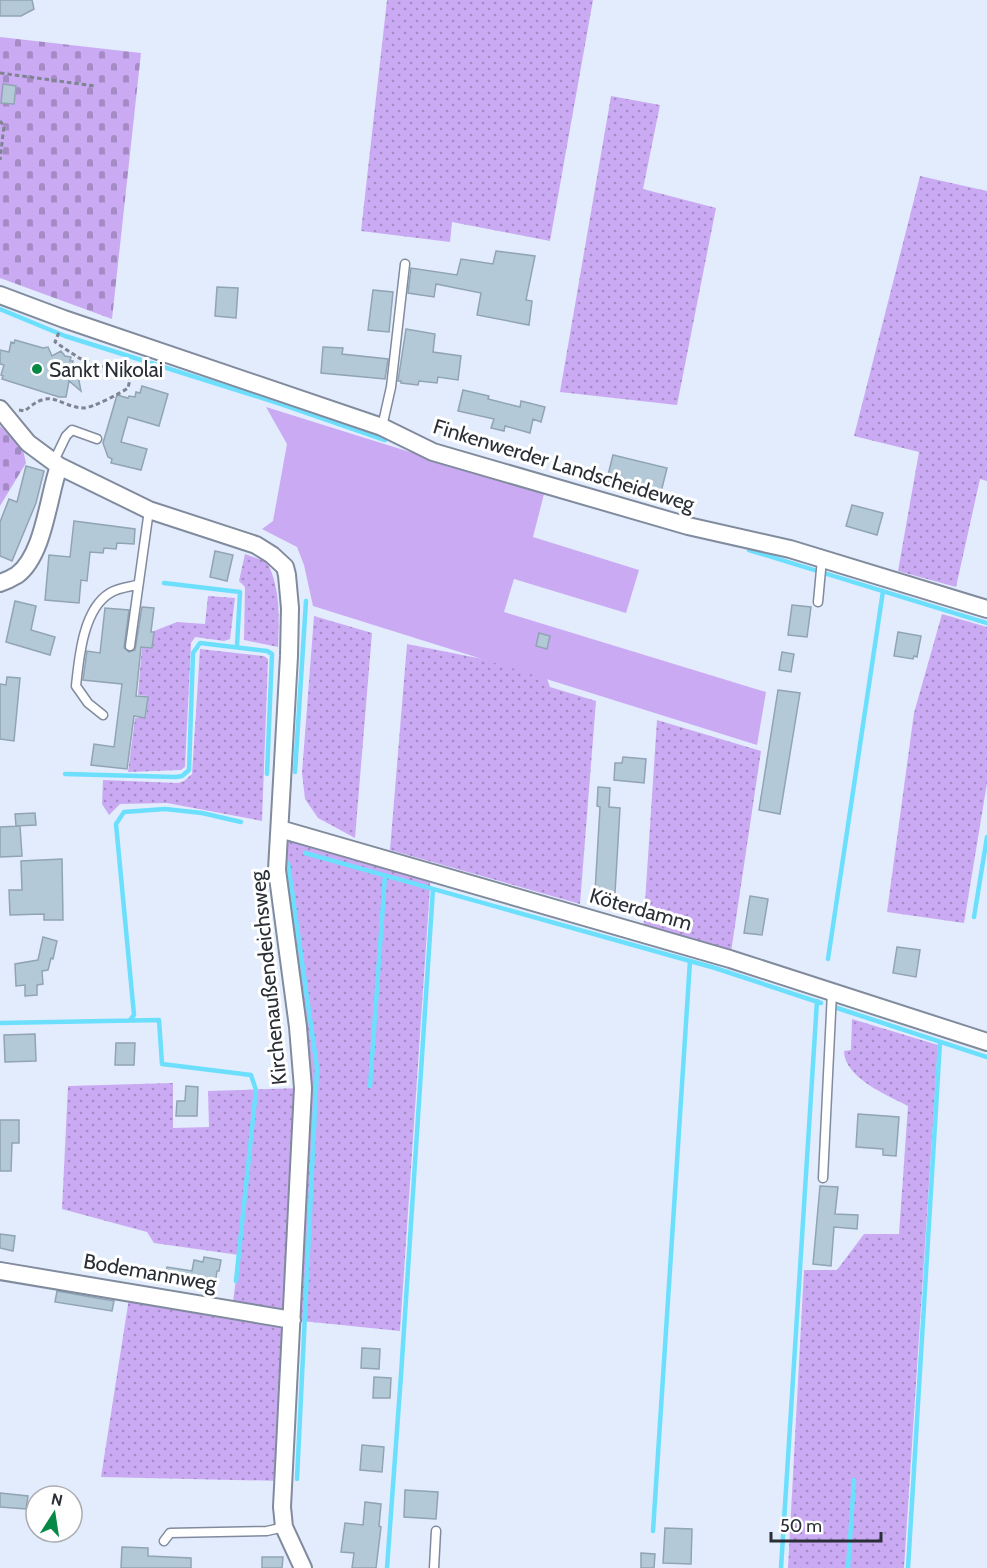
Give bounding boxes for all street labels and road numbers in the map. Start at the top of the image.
street label: Finkenwerder Landscheideweg [430,413,698,517]
street label: Kirchenaußendeichsweg [244,869,292,1086]
street label: Köterdamm [587,882,695,936]
street label: Bodemannweg [82,1248,219,1296]

